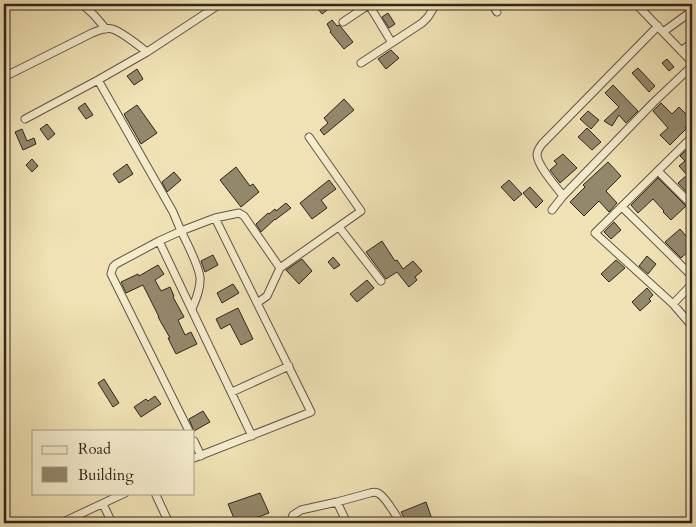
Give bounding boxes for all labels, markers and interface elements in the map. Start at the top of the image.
legend [32,430,195,494]
text: Road [78,439,111,459]
text: Building [78,465,134,485]

